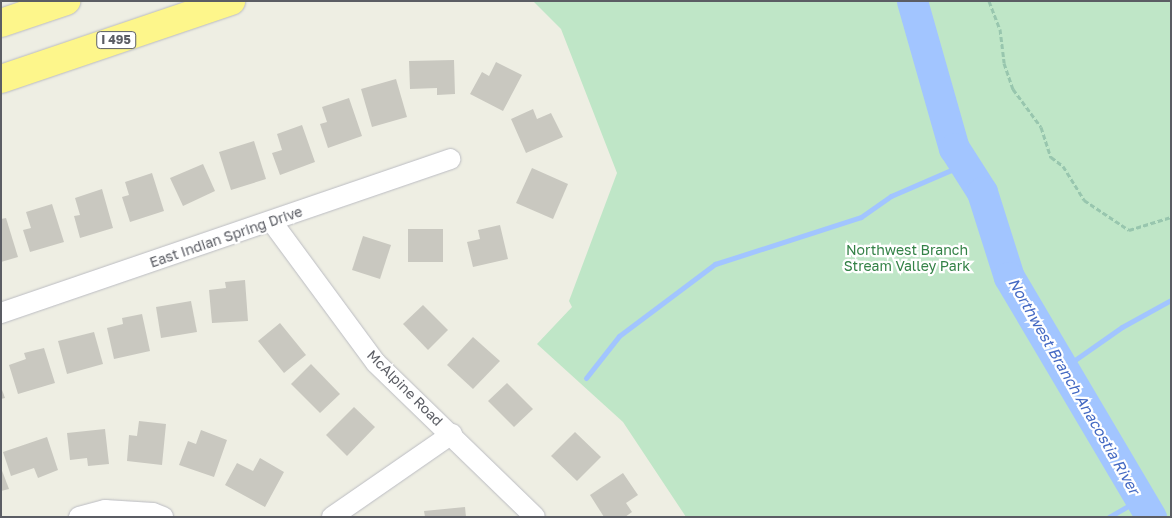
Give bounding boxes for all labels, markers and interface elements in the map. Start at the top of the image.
road number: I 495 [96,30,136,50]
street label: East Indian Spring Drive [147,203,305,271]
park label: Northwest Branch Stream Valley Park [844,242,970,274]
water label: Northwest Branch Anacostia River [1005,275,1143,497]
street label: McAlpine Road [364,347,446,429]

